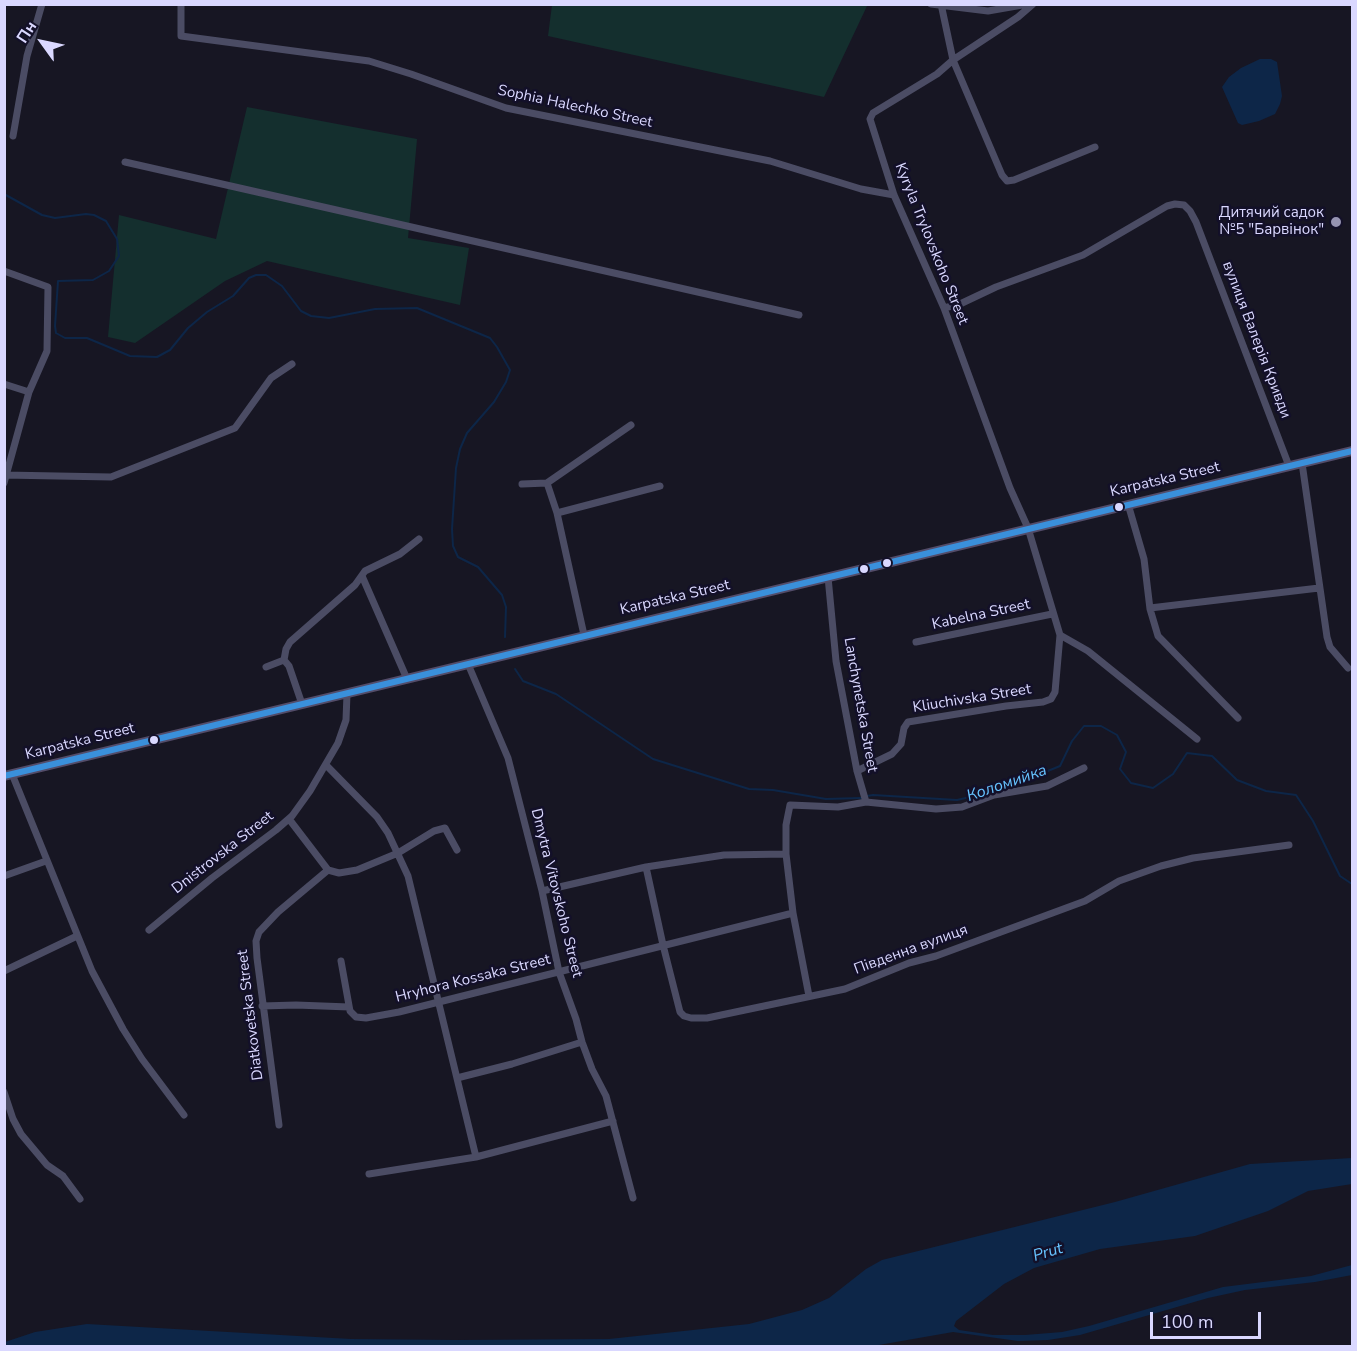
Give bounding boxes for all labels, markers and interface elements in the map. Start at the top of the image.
north arrow [12,12,72,72]
text: Пн [12,17,42,47]
street label: Sophia Halechko Street [496,82,654,132]
street label: Kyryla Trylovskoho Street [890,161,972,327]
place label: Дитячий садок №5 "Барвінок" [1219,204,1324,239]
marker: Дитячий садок №5 "Барвінок" [1329,215,1343,229]
street label: вулиця Валерія Кривди [1218,259,1294,421]
street label: Karpatska Street [1108,459,1222,501]
unlabelled marker [1113,501,1125,513]
unlabelled marker [881,557,893,569]
unlabelled marker [858,563,870,575]
street label: Karpatska Street [618,577,732,619]
street label: Kabelna Street [930,596,1032,634]
street label: Lanchynetska Street [839,636,881,774]
street label: Kliuchivska Street [912,681,1032,717]
street label: Karpatska Street [23,720,137,764]
unlabelled marker [148,734,160,746]
water label: Коломийка [964,761,1050,807]
street label: Dmytra Vitovskoho Street [526,807,586,979]
street label: Dnistrovska Street [169,808,277,898]
street label: Південна вулиця [852,921,970,979]
street label: Diatkovetska Street [234,949,268,1081]
street label: Hryhora Kossaka Street [394,951,552,1007]
water label: Prut [1031,1239,1065,1267]
scale bar [1153,1300,1264,1338]
text: 100 m [1161,1310,1213,1334]

